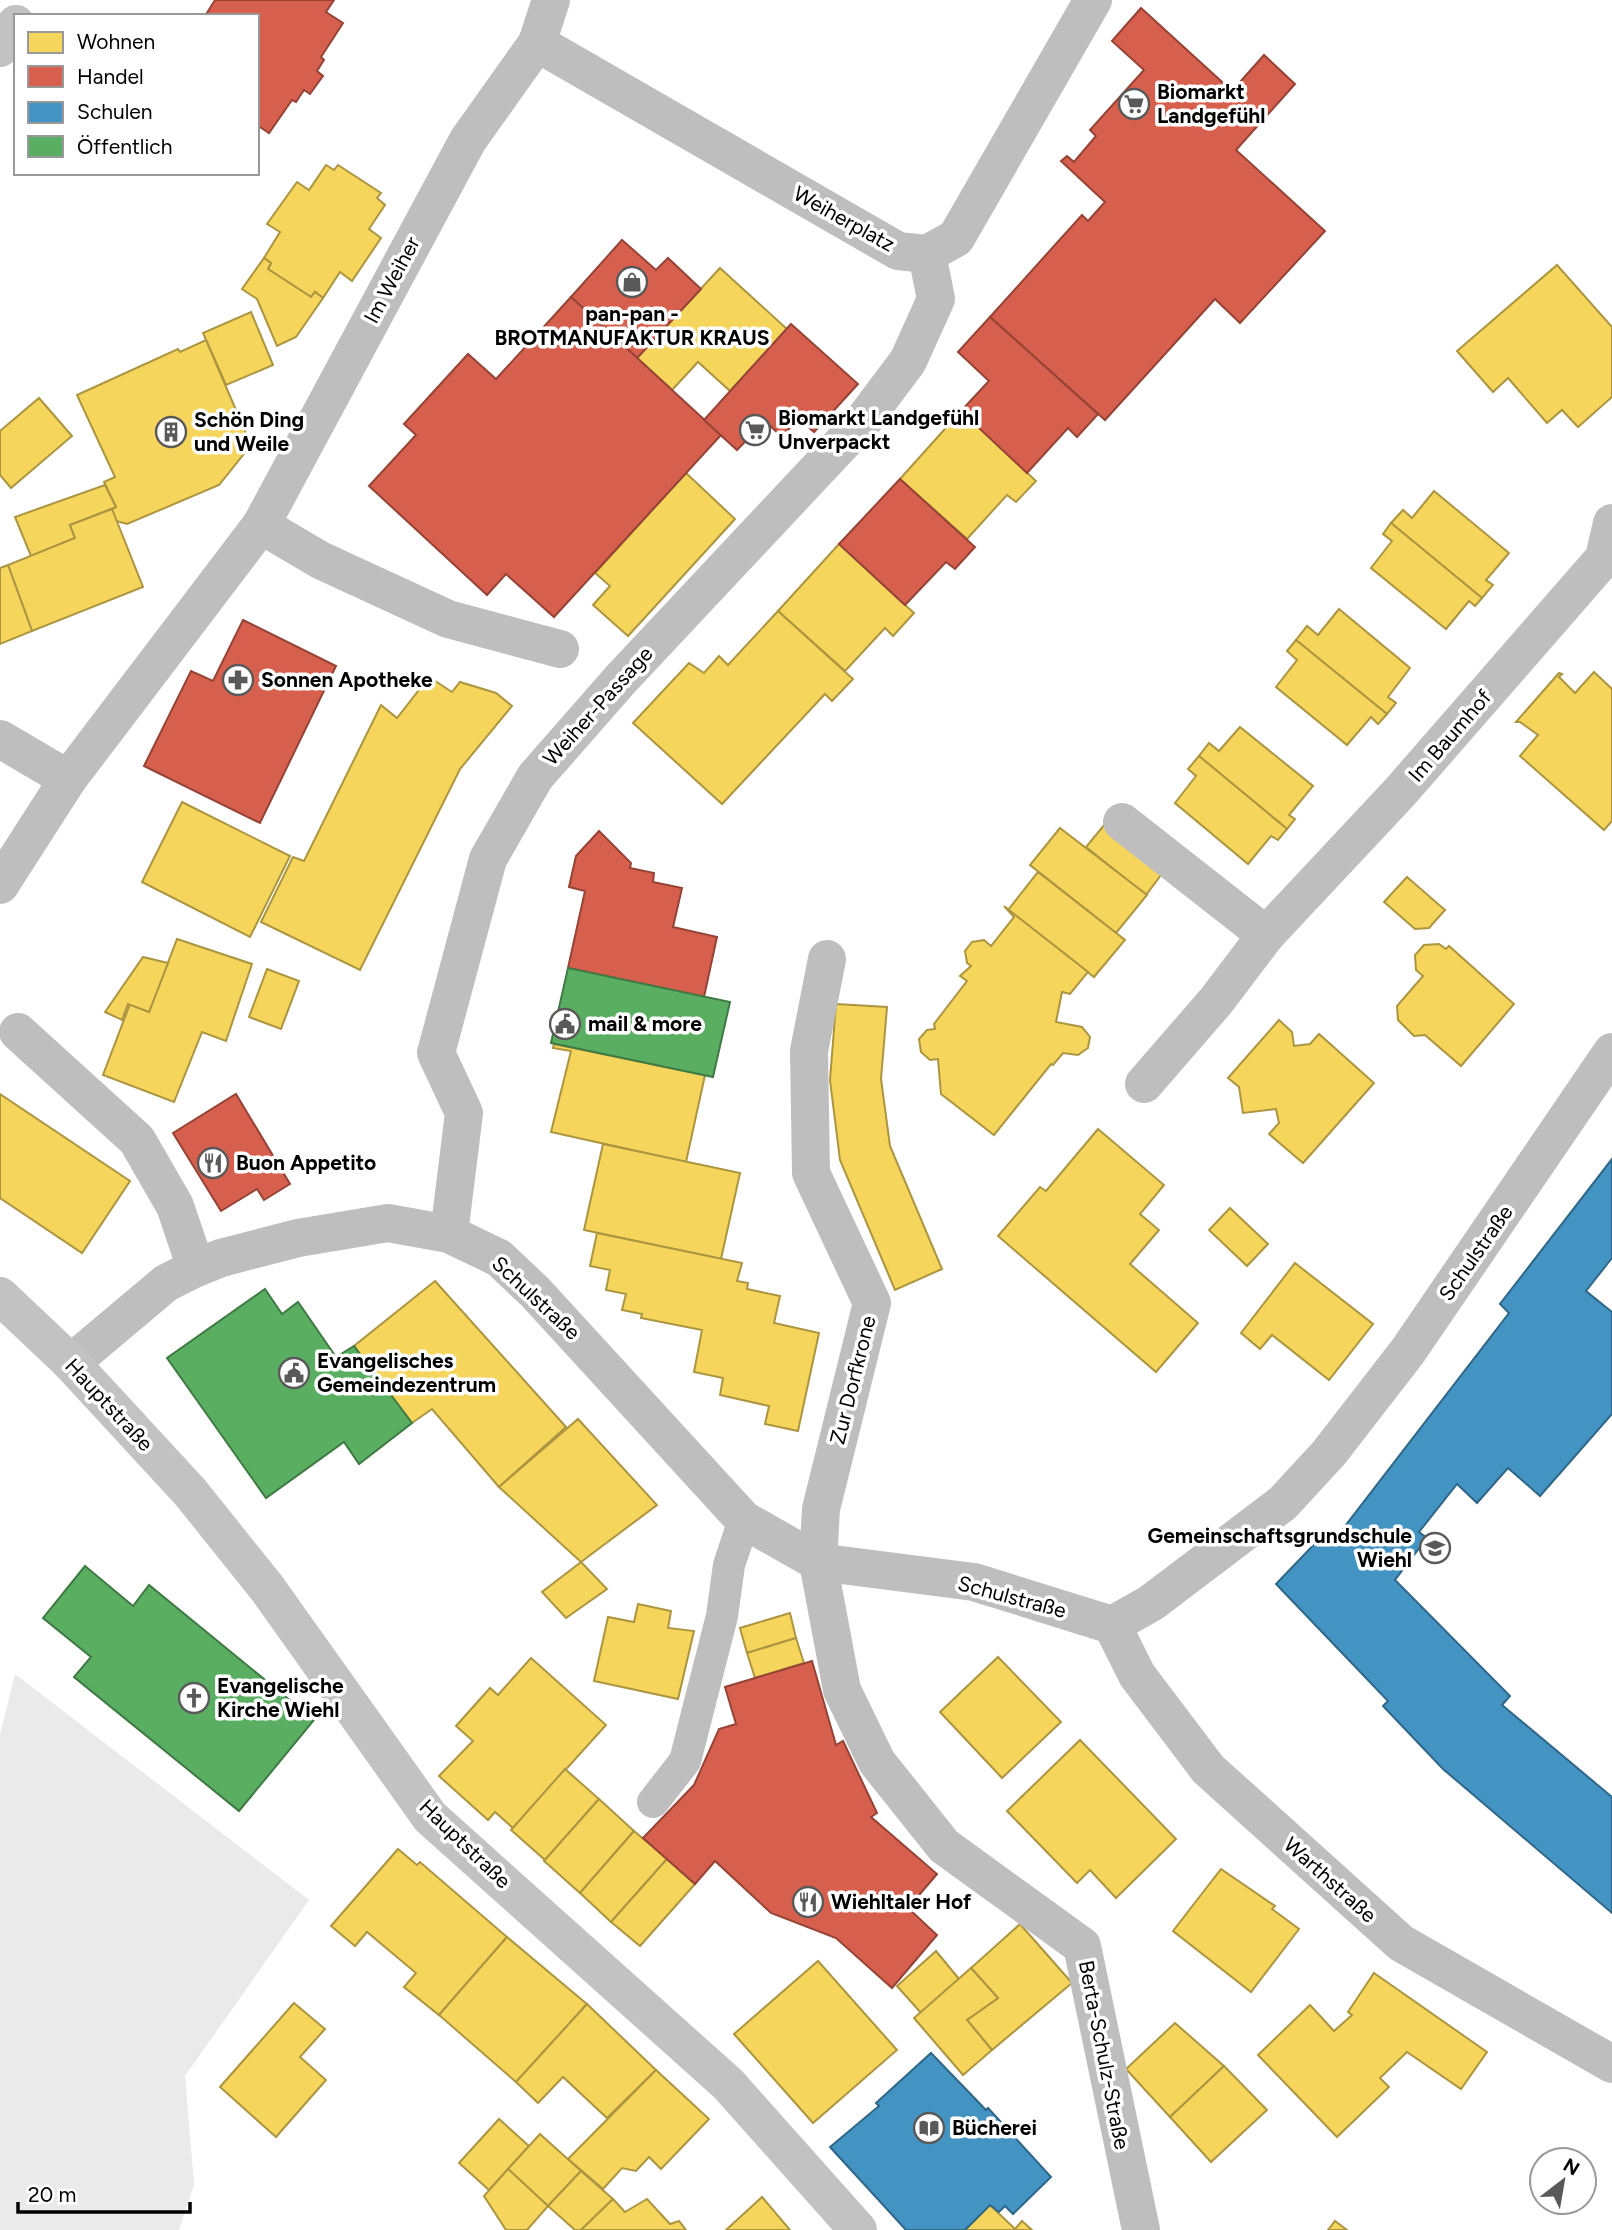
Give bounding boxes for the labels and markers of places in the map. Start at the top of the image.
place label: Biomarkt Landgefühl [1157,79,1265,128]
supermarket icon: Biomarkt Landgefühl [1117,87,1151,121]
shop icon: pan-pan - BROTMANUFAKTUR KRAUS [615,265,649,299]
place label: pan-pan - BROTMANUFAKTUR KRAUS [494,301,770,350]
place label: Biomarkt Landgefühl Unverpackt [778,405,979,454]
place label: Schön Ding und Weile [194,407,304,456]
supermarket icon: Biomarkt Landgefühl Unverpackt [738,413,772,447]
building icon: Schön Ding und Weile [154,415,188,449]
pharmacy icon: Sonnen Apotheke [221,663,255,697]
place label: Sonnen Apotheke [261,667,433,692]
public building icon: mail & more [548,1007,582,1041]
place label: mail & more [588,1011,702,1036]
restaurant icon: Buon Appetito [196,1146,230,1180]
place label: Buon Appetito [236,1150,376,1175]
place label: Evangelisches Gemeindezentrum [317,1348,496,1397]
public building icon: Evangelisches Gemeindezentrum [277,1356,311,1390]
place label: Gemeinschaftsgrundschule Wiehl [1148,1523,1412,1572]
school or university icon: Gemeinschaftsgrundschule Wiehl [1418,1531,1452,1565]
place label: Evangelische Kirche Wiehl [217,1673,344,1722]
church icon: Evangelische Kirche Wiehl [177,1681,211,1715]
restaurant icon: Wiehltaler Hof [791,1885,825,1919]
place label: Wiehltaler Hof [831,1889,972,1914]
library icon: Bücherei [912,2111,946,2145]
place label: Bücherei [952,2115,1037,2140]

